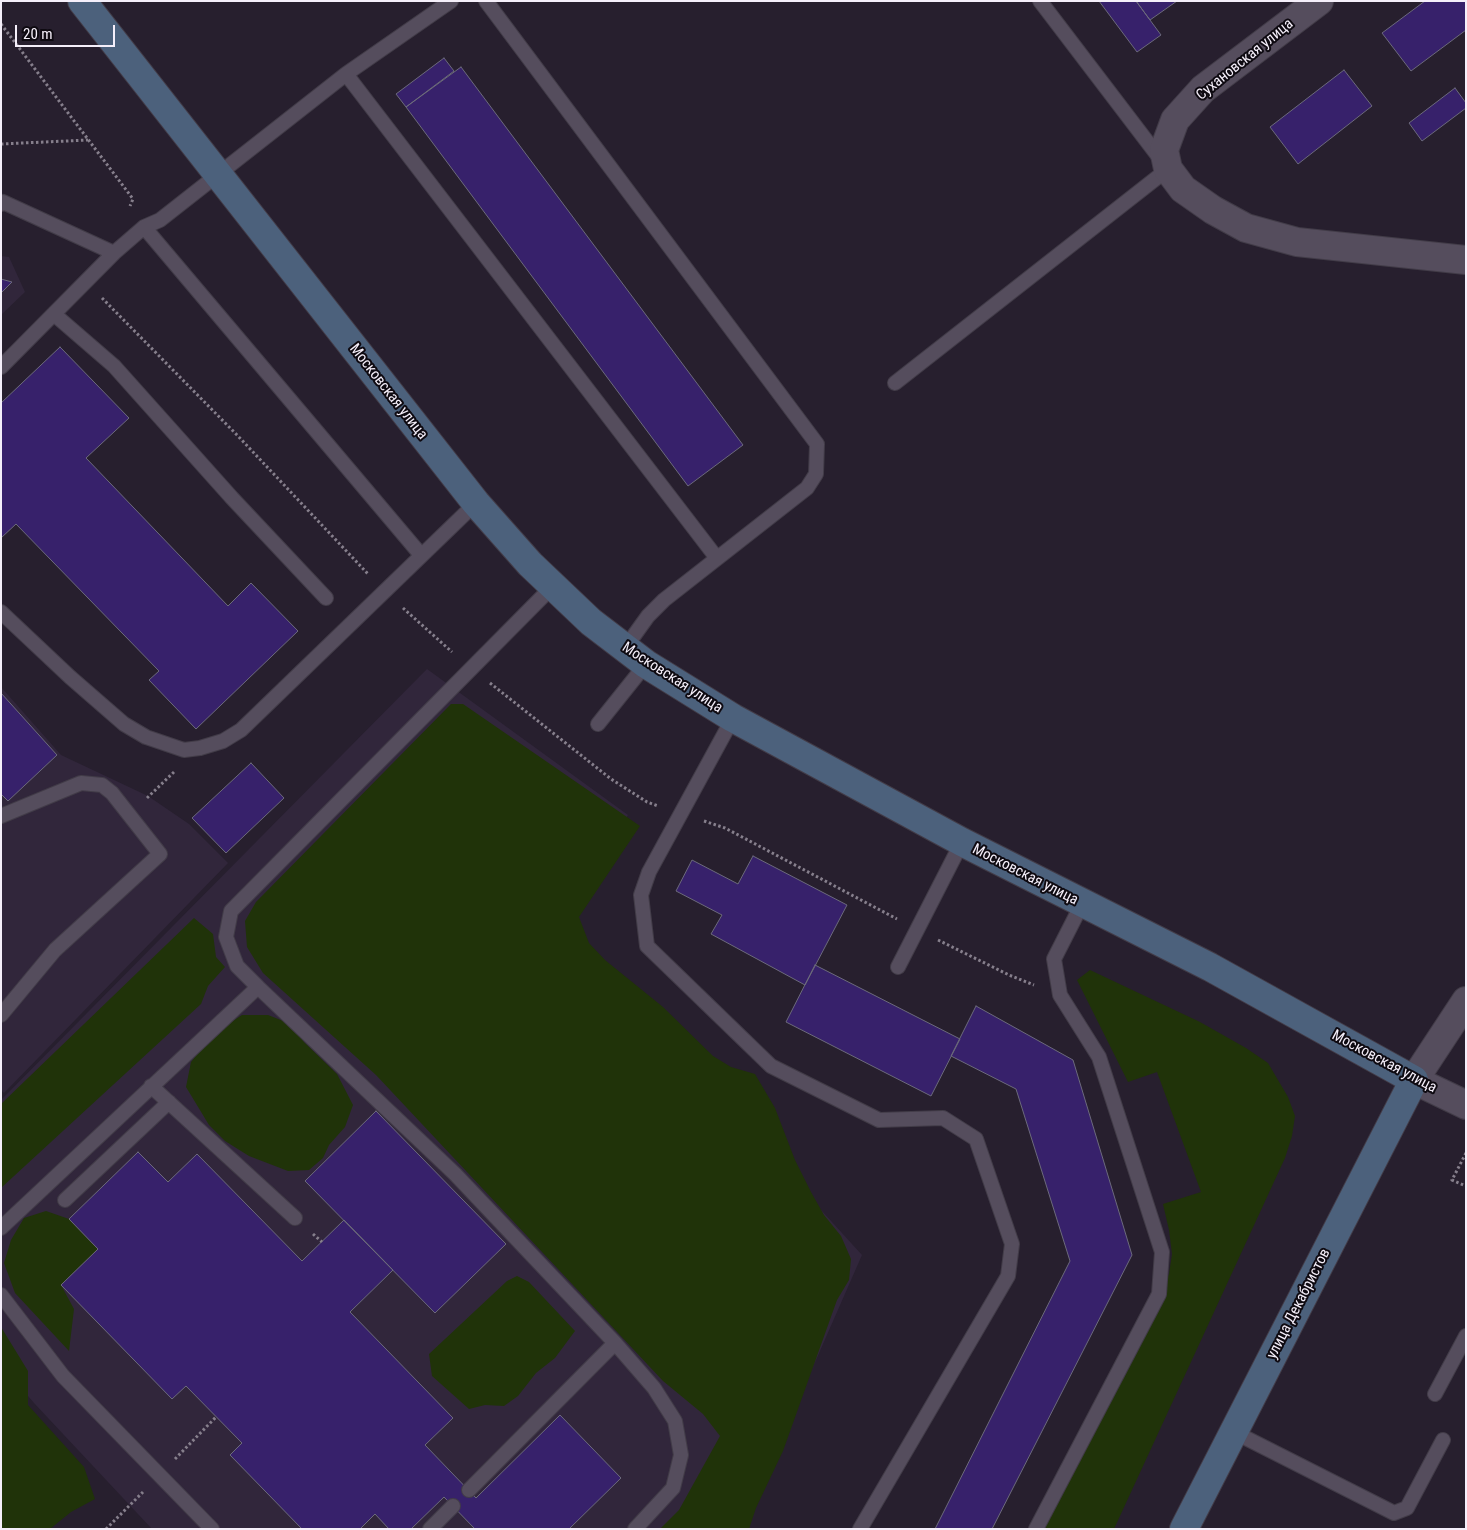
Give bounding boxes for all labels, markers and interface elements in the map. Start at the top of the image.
scale bar [18,15,118,47]
street label: Сухановская улица [1193,15,1297,105]
text: 20 m [23,25,53,43]
street label: Московская улица [345,341,431,443]
street label: Московская улица [618,639,726,717]
street label: Московская улица [969,841,1081,909]
street label: Московская улица [1328,1027,1440,1097]
street label: улица Декабристов [1263,1246,1335,1362]

